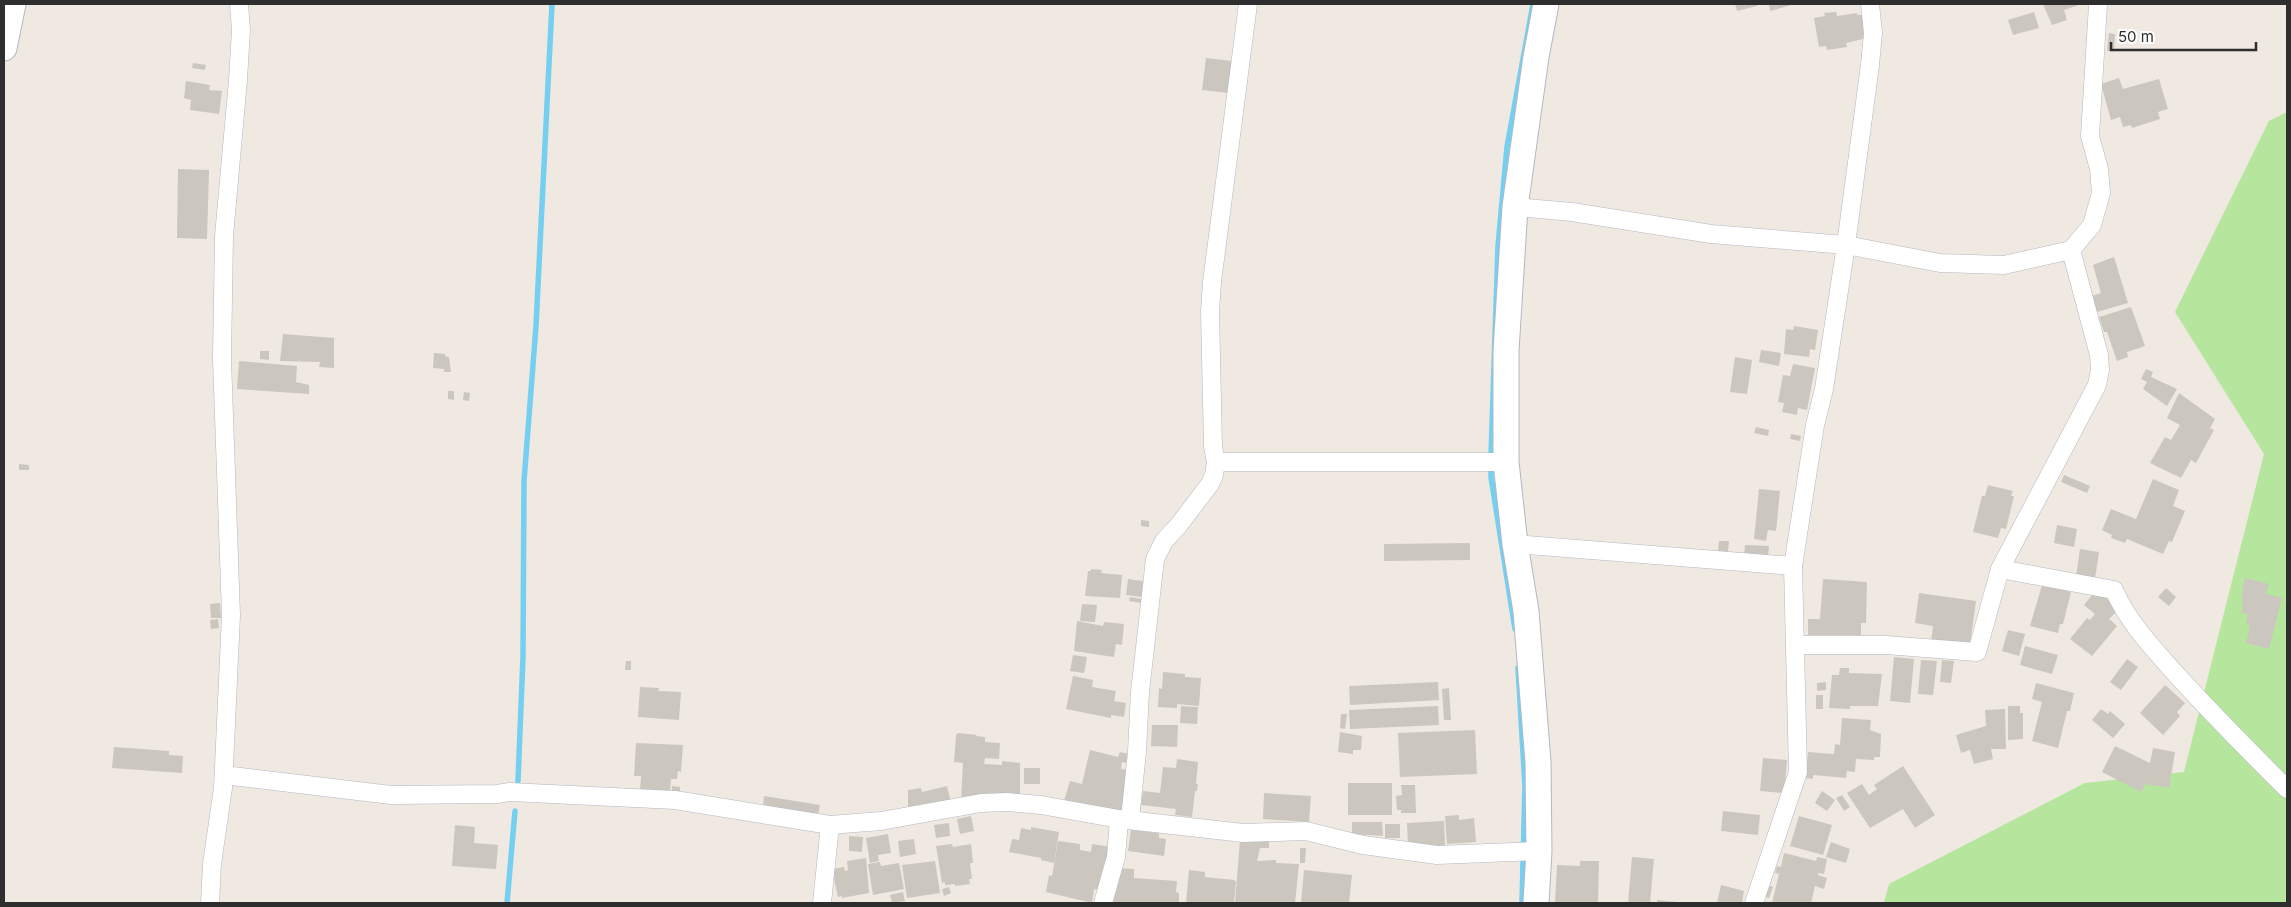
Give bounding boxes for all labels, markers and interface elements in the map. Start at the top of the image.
scale bar [2111,20,2256,52]
text: 50 m [2118,27,2154,46]

